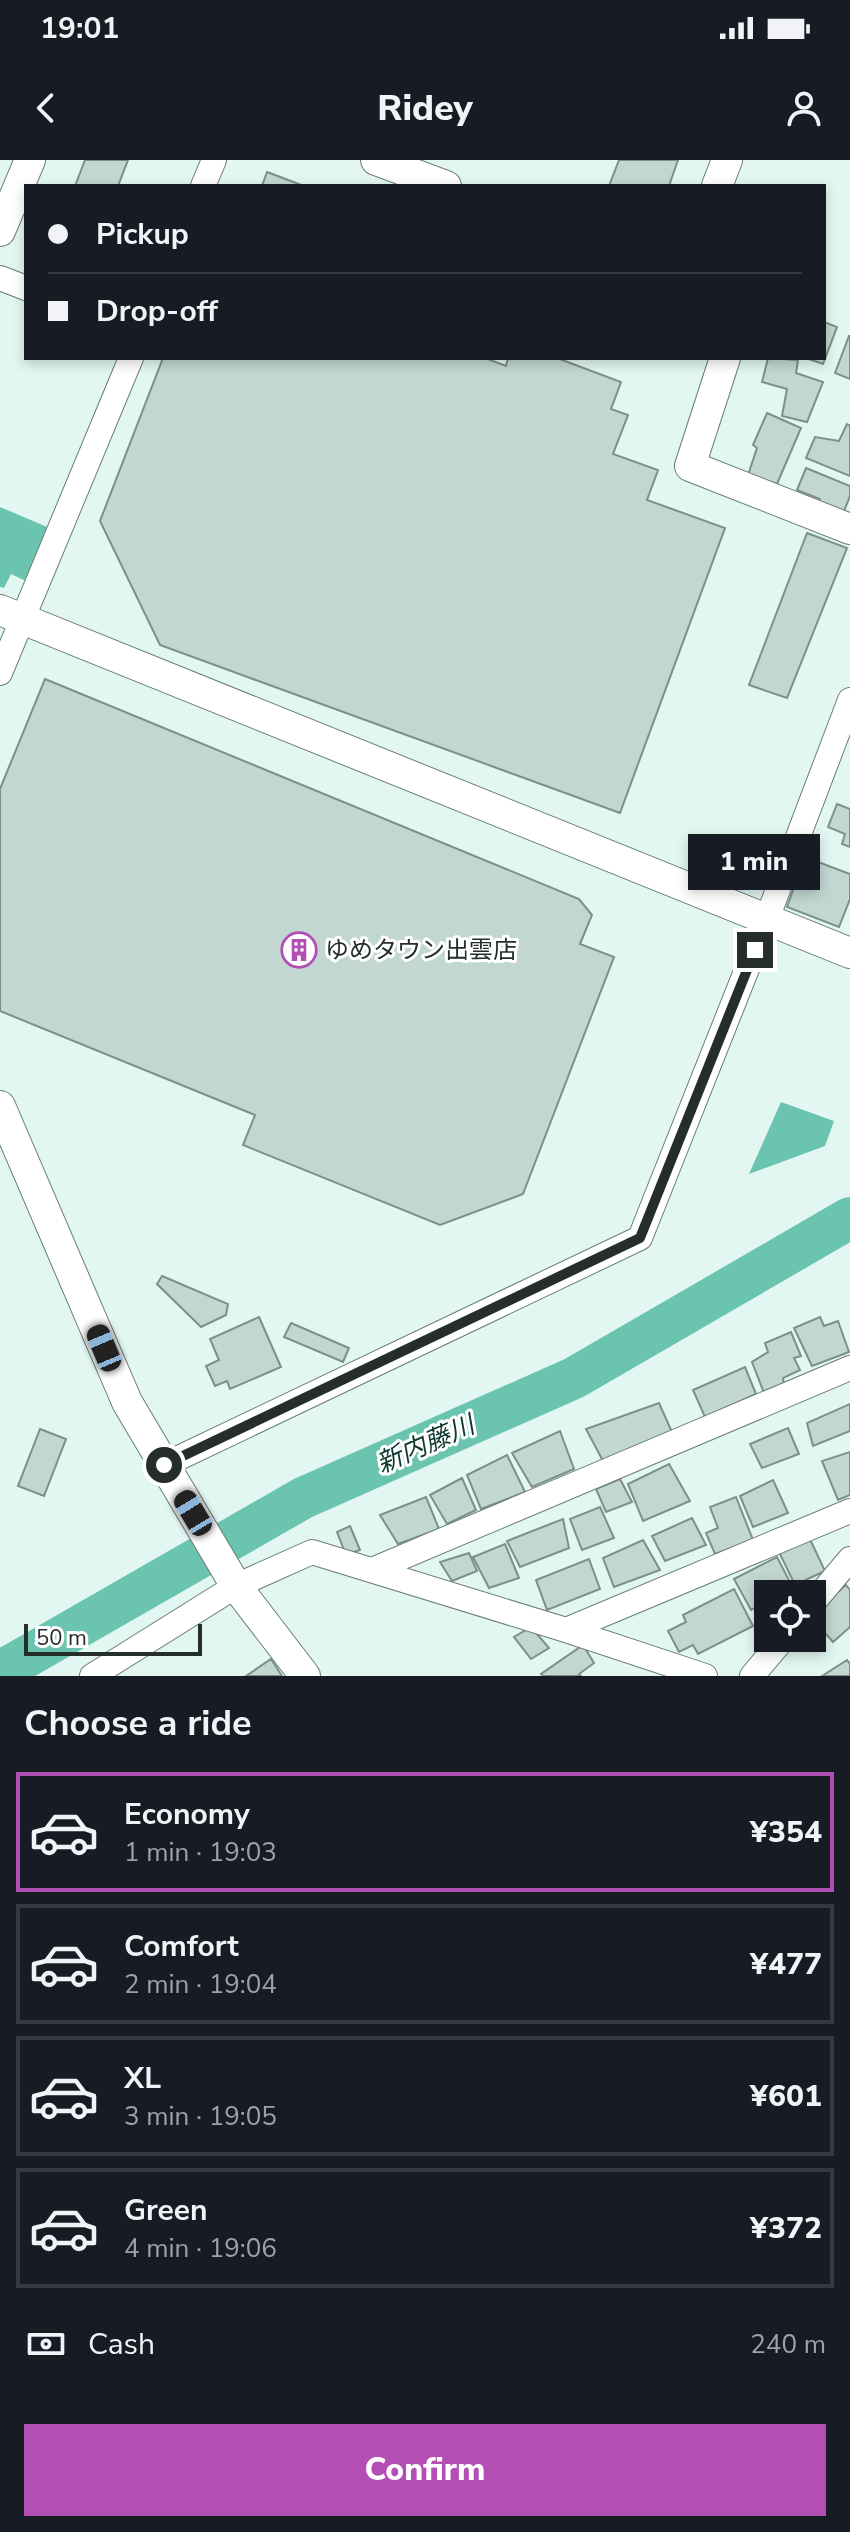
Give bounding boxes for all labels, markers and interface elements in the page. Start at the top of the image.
text: 19:01 [40,8,119,49]
text: Ridey [377,84,473,133]
icon: back [24,86,68,130]
icon: person [782,86,826,130]
text: Pickup [96,214,189,255]
text: Drop-off [96,291,218,332]
callout: 1 min [689,834,821,890]
text: 1 min [720,844,788,879]
building icon: ゆめタウン出雲店 [280,931,318,969]
route end [737,932,773,968]
place label: ゆめタウン出雲店 [325,934,517,966]
car [84,1321,124,1375]
water label: 新内藤川 [371,1406,483,1482]
route start [146,1447,182,1483]
car [170,1486,216,1540]
map controls [754,1580,826,1652]
button: locate [754,1580,826,1652]
scale bar [24,1620,202,1656]
text: 50 m [36,1623,87,1653]
text: Choose a ride [24,1699,252,1748]
text: Economy [124,1794,250,1835]
icon: car [28,1796,100,1868]
text: ¥354 [750,1812,822,1853]
text: 1 min · 19:03 [124,1835,277,1870]
text: Comfort [124,1926,239,1967]
icon: car [28,1928,100,2000]
text: ¥477 [750,1944,822,1985]
text: 2 min · 19:04 [124,1967,277,2002]
text: XL [124,2058,161,2099]
icon: car [28,2060,100,2132]
text: ¥601 [750,2076,822,2117]
text: 3 min · 19:05 [124,2099,277,2134]
text: Green [124,2190,208,2231]
icon: car [28,2192,100,2264]
text: ¥372 [750,2208,822,2249]
text: 4 min · 19:06 [124,2231,277,2266]
icon: cash [24,2322,68,2366]
text: Cash [88,2324,155,2365]
text: 240 m [750,2327,826,2362]
button: Confirm [24,2424,826,2516]

